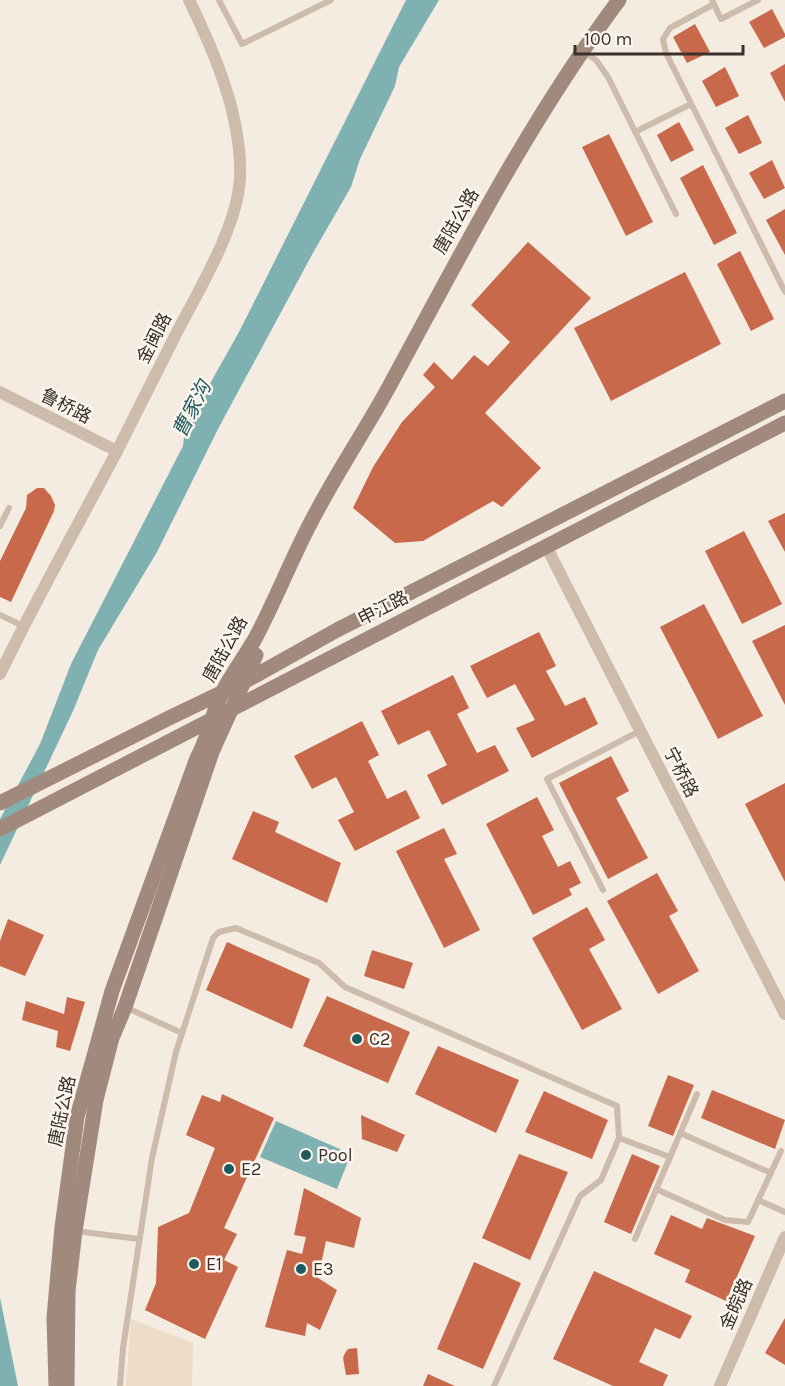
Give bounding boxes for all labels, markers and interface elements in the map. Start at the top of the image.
scale bar [575,18,743,56]
text: 100 m [584,28,632,50]
street label: 唐陆公路 [428,184,484,258]
street label: 金闽路 [132,309,176,367]
water label: 曹家沟 [168,375,217,441]
street label: 鲁桥路 [37,384,95,428]
street label: 申江路 [354,586,412,630]
street label: 唐陆公路 [198,612,252,686]
street label: 宁桥路 [659,743,703,801]
place label: C2 [369,1028,390,1050]
marker: C2 [350,1032,364,1046]
street label: 唐陆公路 [44,1073,80,1149]
place label: Pool [318,1144,353,1166]
marker: Pool [299,1148,313,1162]
place label: E2 [241,1158,262,1180]
marker: E2 [222,1162,236,1176]
place label: E1 [206,1253,222,1275]
marker: E1 [187,1257,201,1271]
place label: E3 [313,1258,334,1280]
marker: E3 [294,1262,308,1276]
street label: 金皖路 [715,1275,757,1333]

